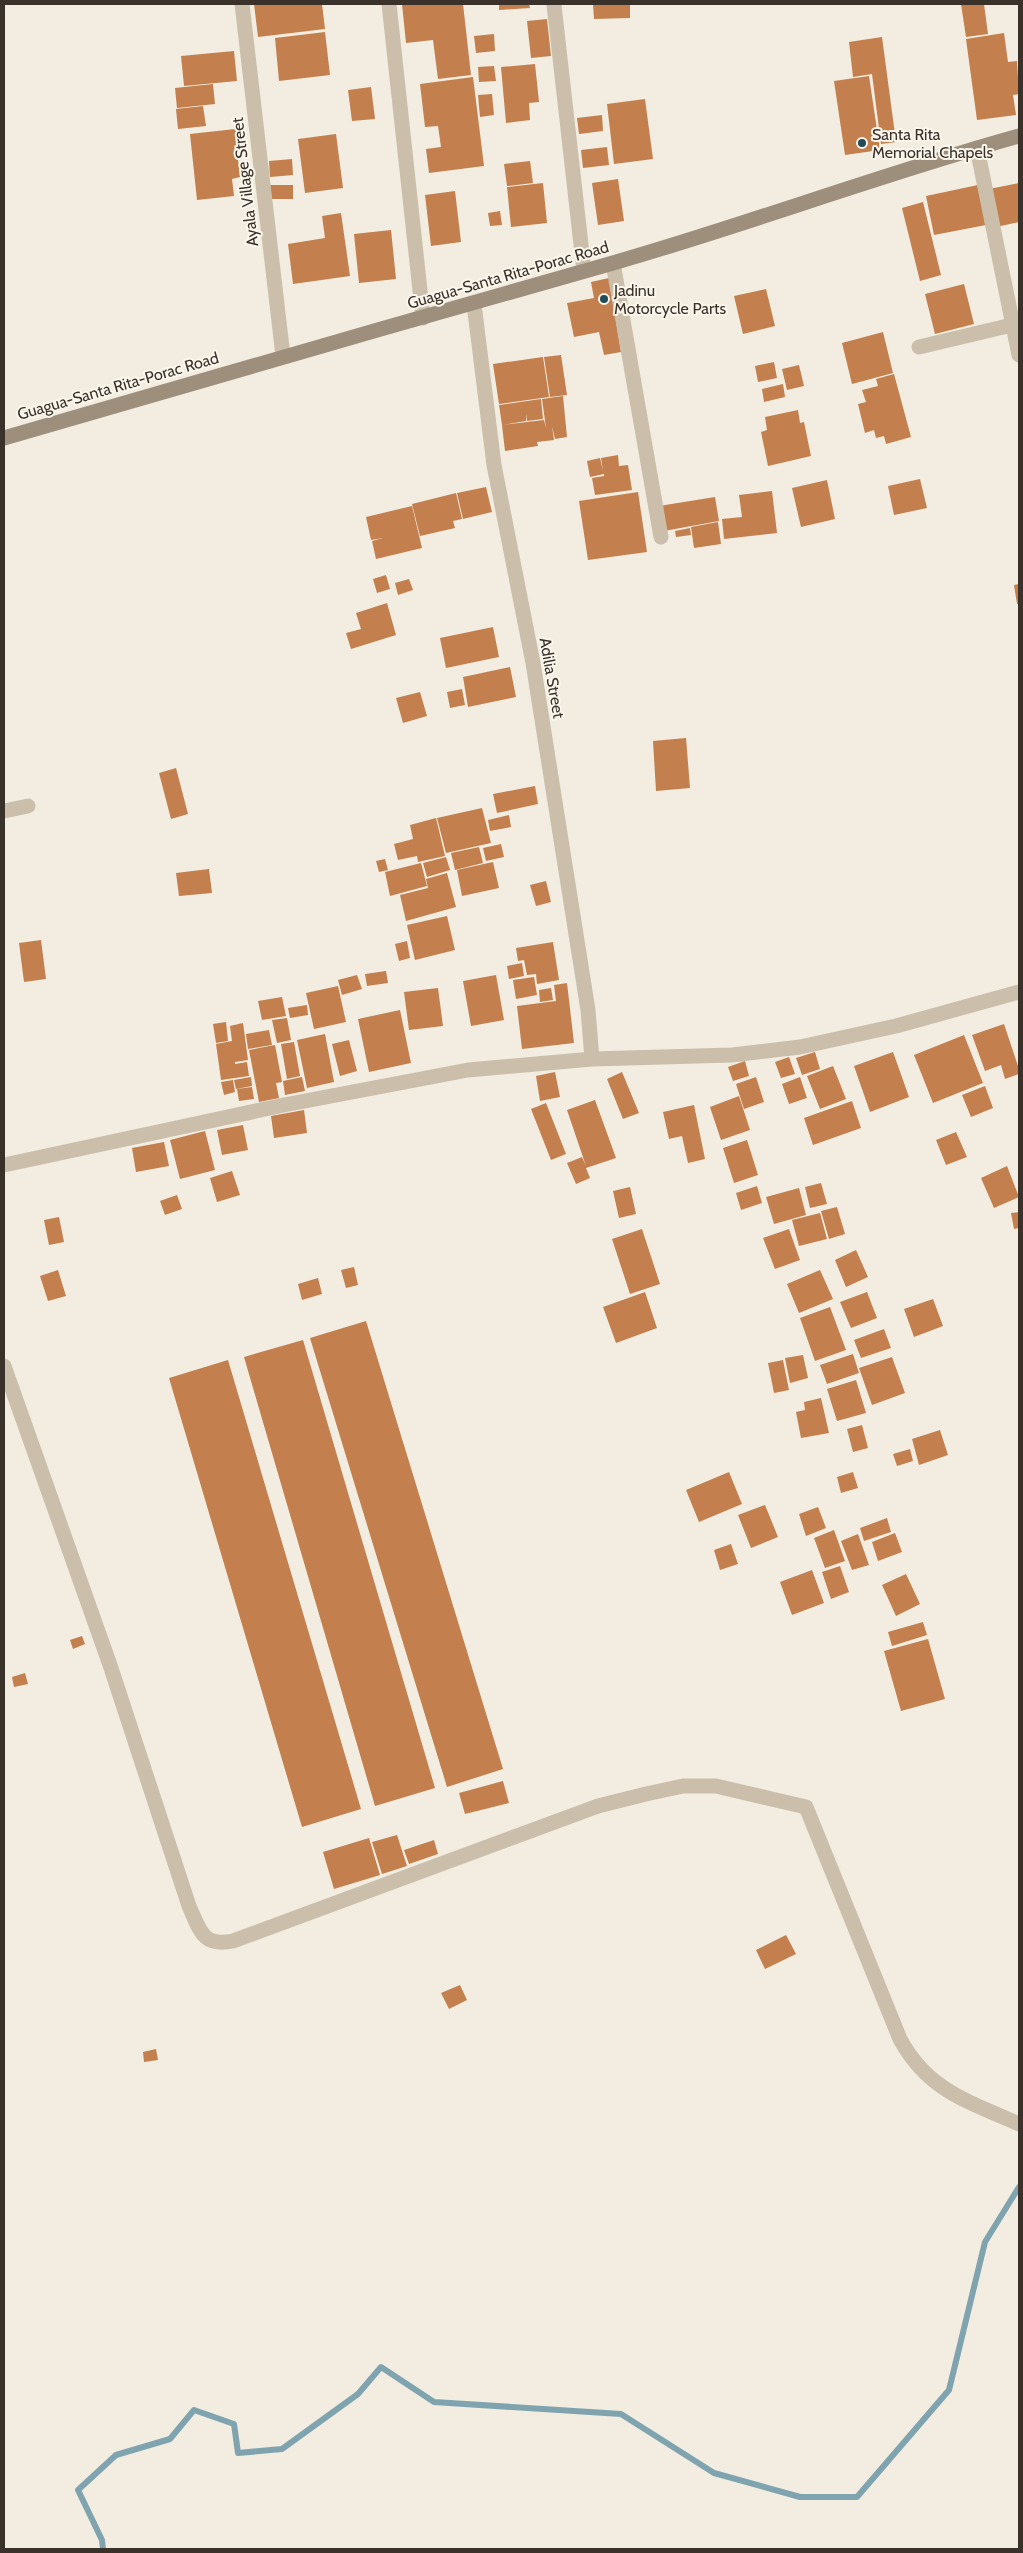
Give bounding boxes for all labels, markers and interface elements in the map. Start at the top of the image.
street label: Ayala Village Street [228,116,262,248]
place label: Santa Rita Memorial Chapels [872,125,993,162]
marker: Santa Rita Memorial Chapels [856,137,868,149]
street label: Guagua-Santa Rita-Porac Road [405,237,611,313]
place label: Jadinu Motorcycle Parts [613,281,726,318]
marker: Jadinu Motorcycle Parts [598,293,610,305]
street label: Guagua-Santa Rita-Porac Road [15,348,221,424]
street label: Adilia Street [536,636,569,720]

